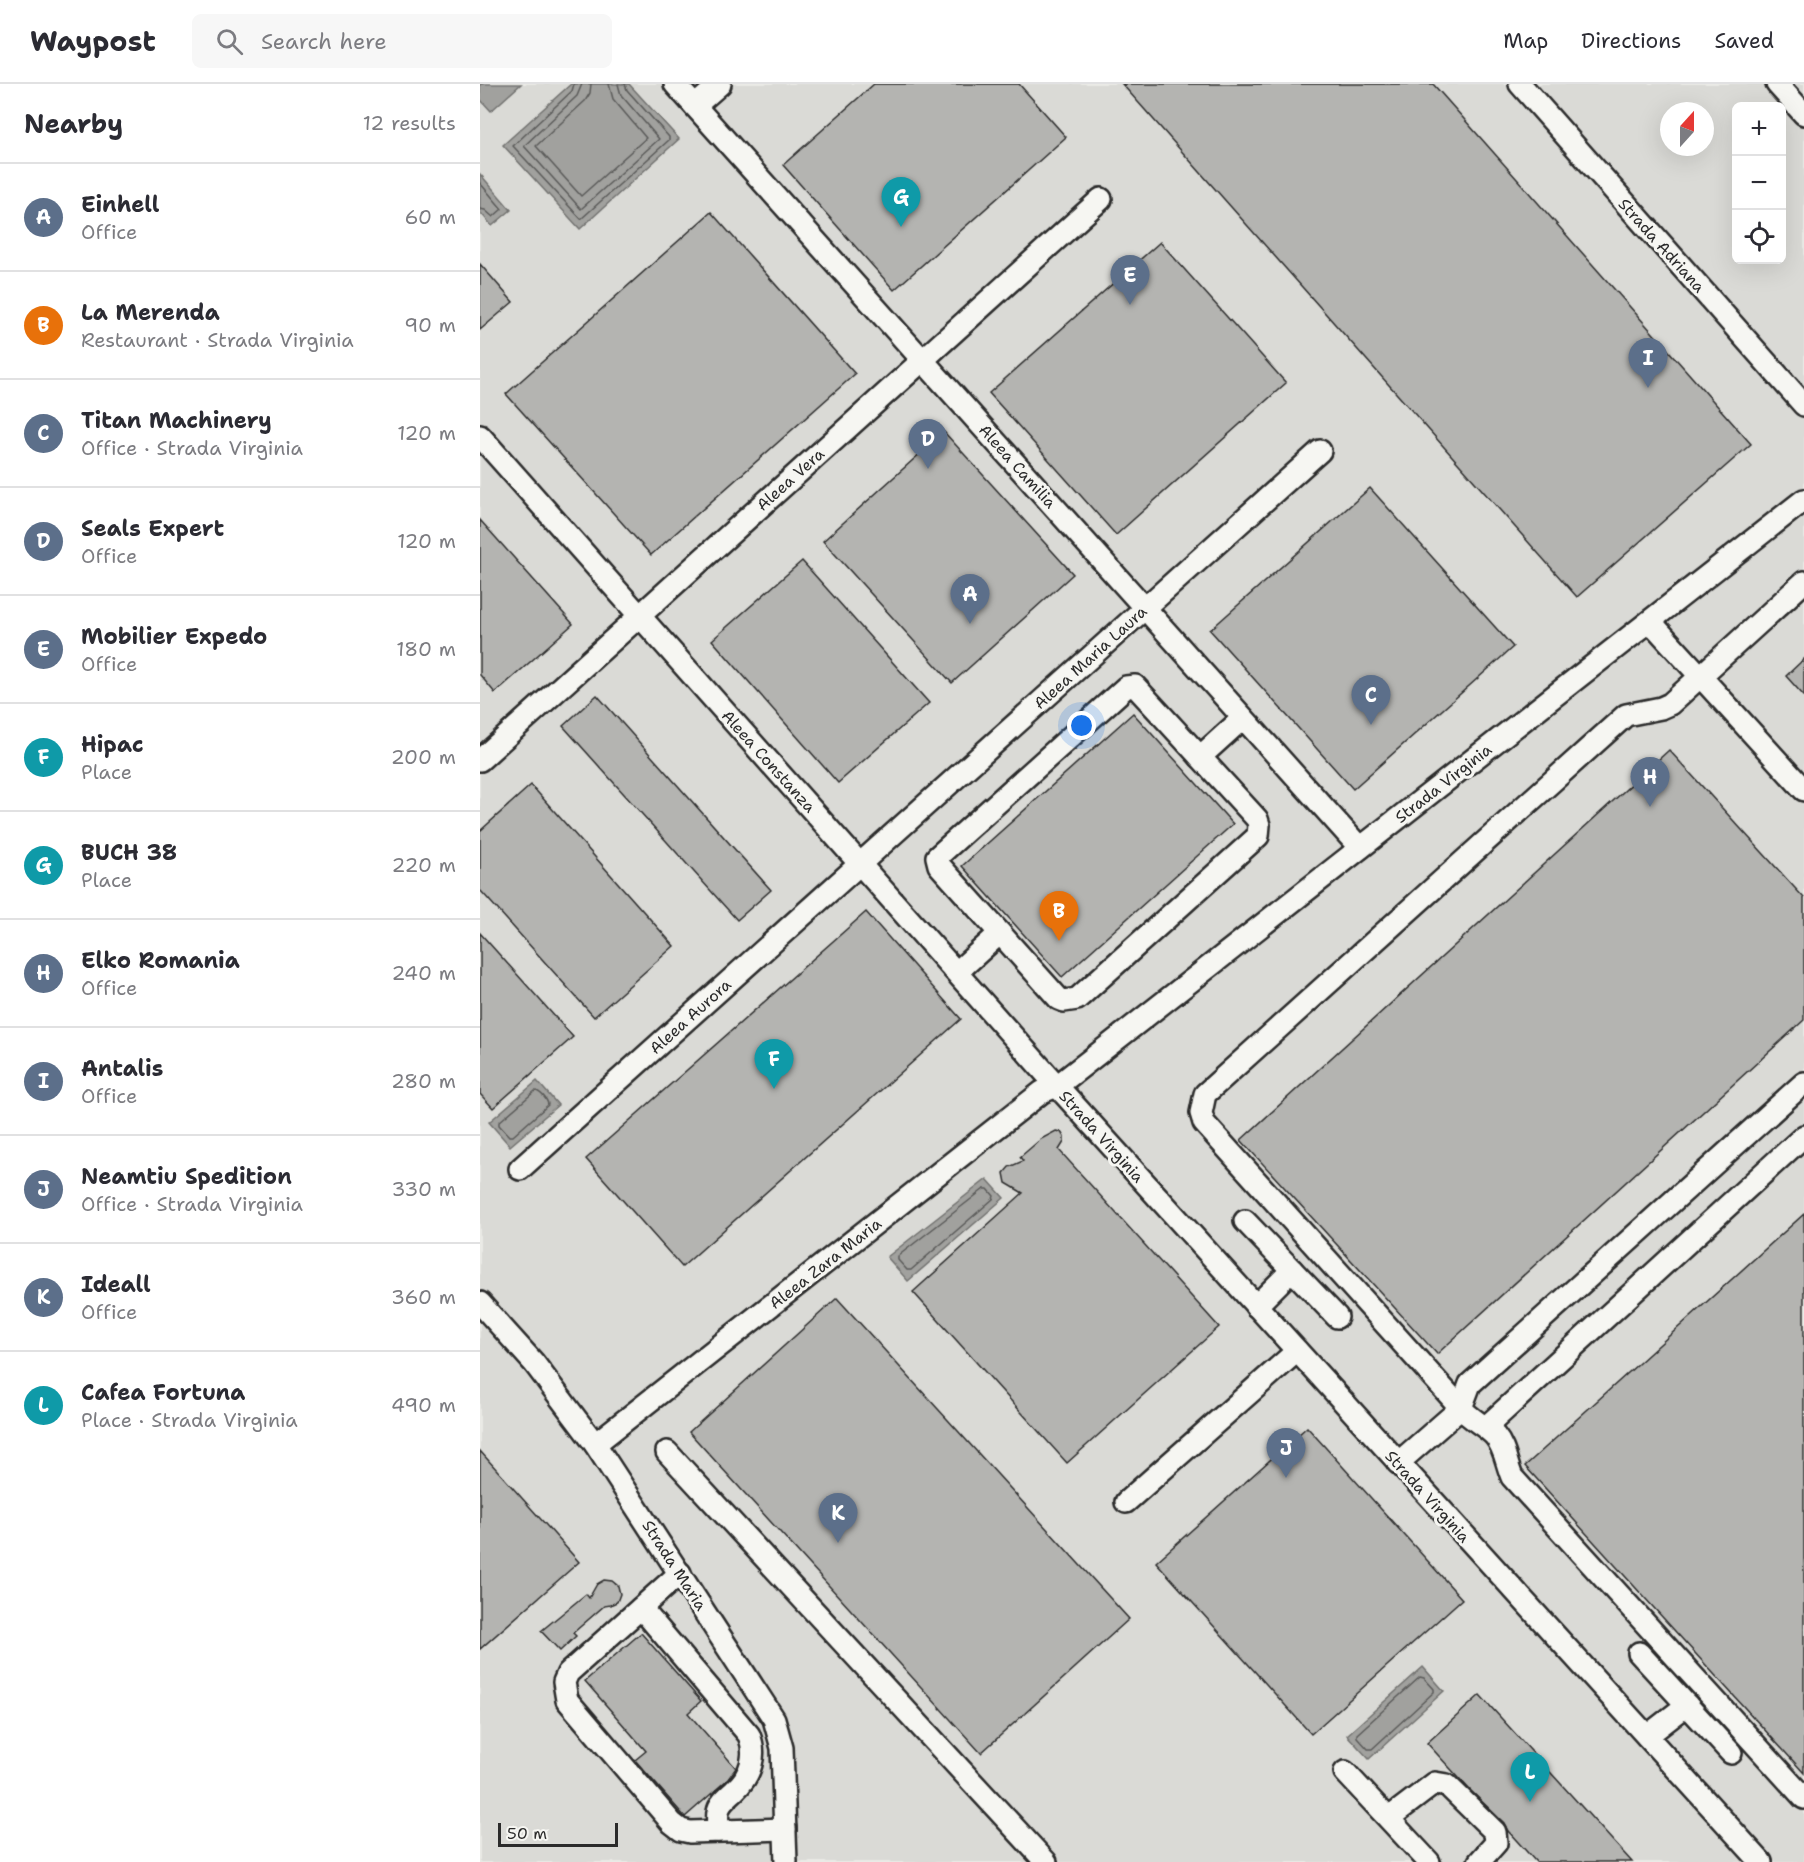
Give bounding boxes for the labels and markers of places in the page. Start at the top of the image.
pin: G [882,178,920,227]
pin: E [1110,256,1150,305]
pin: I [1628,338,1668,388]
pin: D [908,420,948,469]
pin: A [950,574,990,624]
pin: C [1352,676,1390,725]
pin: H [1630,758,1670,807]
pin: B [1040,892,1078,941]
pin: F [754,1040,794,1089]
pin: J [1266,1428,1306,1478]
pin: K [818,1494,858,1543]
pin: L [1510,1752,1550,1802]

